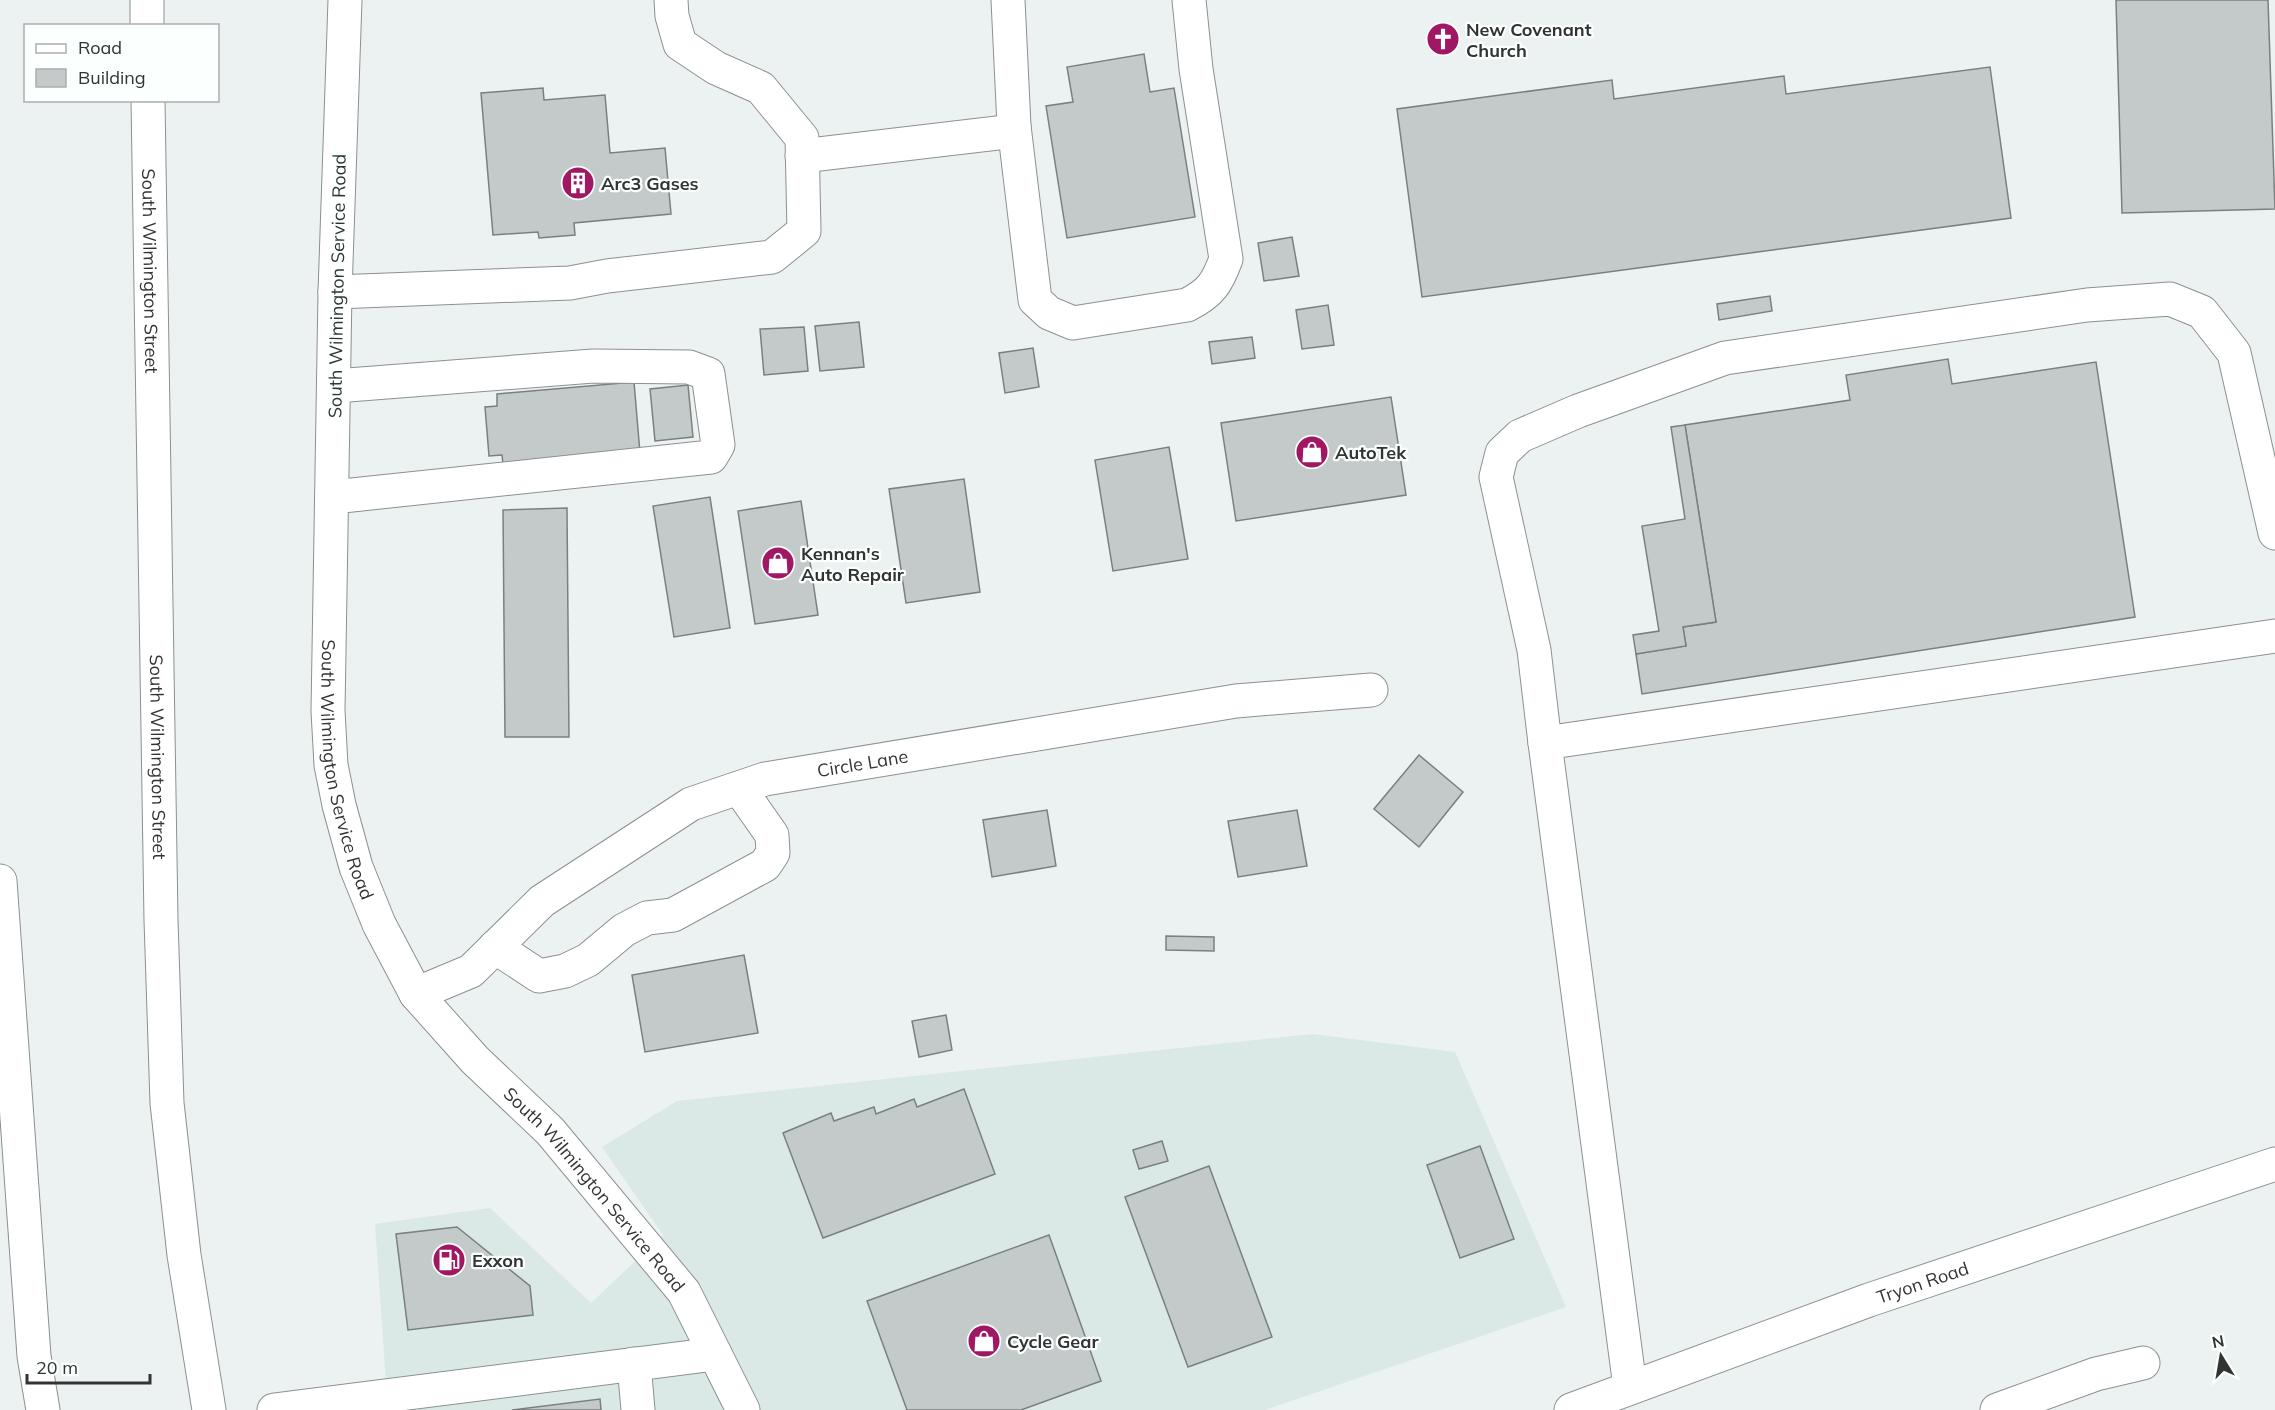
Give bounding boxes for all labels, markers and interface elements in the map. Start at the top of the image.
place label: New Covenant Church [1466,18,1592,62]
church icon: New Covenant Church [1425,21,1461,57]
legend [24,24,219,102]
text: Road [78,36,122,59]
text: Building [78,66,146,89]
street label: South Wilmington Service Road [323,154,351,418]
building icon: Arc3 Gases [560,165,596,201]
street label: South Wilmington Street [138,168,164,374]
place label: Arc3 Gases [601,172,699,195]
shop icon: AutoTek [1294,434,1330,470]
place label: AutoTek [1335,441,1407,464]
place label: Kennan's Auto Repair [801,542,905,586]
shop icon: Kennan's Auto Repair [760,545,796,581]
street label: South Wilmington Service Road [316,639,379,903]
street label: South Wilmington Street [145,654,172,860]
street label: Circle Lane [815,744,910,782]
street label: South Wilmington Service Road [499,1082,690,1296]
fuel station icon: Exxon [431,1242,467,1278]
place label: Exxon [472,1249,524,1272]
street label: Tryon Road [1873,1256,1971,1308]
shop icon: Cycle Gear [966,1323,1002,1359]
north arrow [2191,1326,2251,1386]
place label: Cycle Gear [1007,1330,1099,1353]
text: N [2210,1330,2226,1352]
scale bar [27,1347,150,1385]
text: 20 m [36,1356,78,1379]

